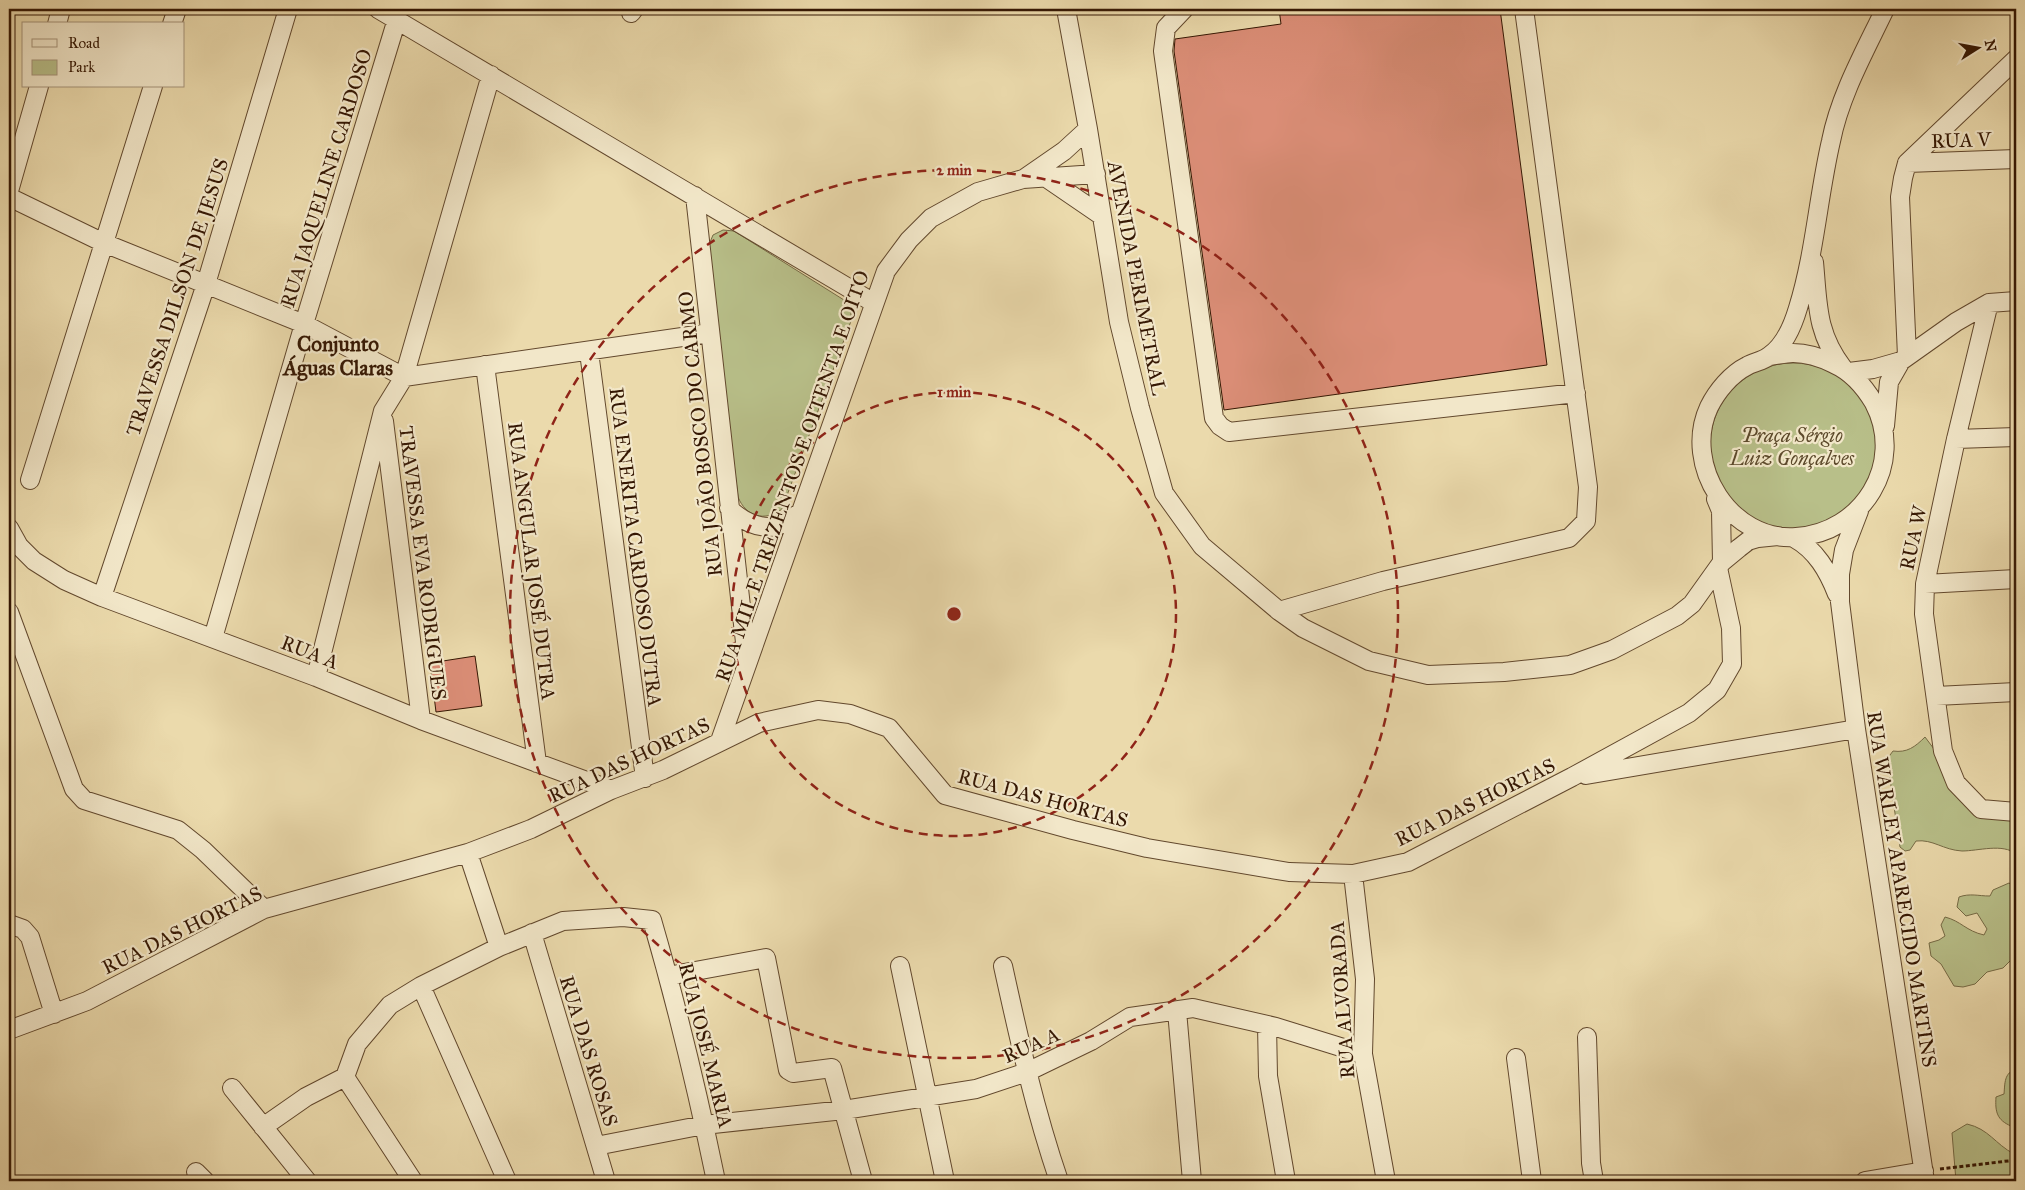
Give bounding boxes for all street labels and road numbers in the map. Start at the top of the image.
street label: RUA JAQUELINE CARDOSO [275,46,378,310]
street label: RUA V [1931,127,1993,153]
street label: TRAVESSA DILSON DE JESUS [121,155,234,439]
street label: AVENIDA PERIMETRAL [1102,158,1172,397]
street label: RUA MIL E TREZENTOS E OITENTA E OITO [710,267,874,685]
street label: RUA JOÃO BOSCO DO CARMO [673,290,728,578]
street label: RUA ENERITA CARDOSO DUTRA [604,386,668,709]
street label: RUA ANGULAR JOSÉ DUTRA [502,420,563,702]
street label: TRAVESSA EVA RODRIGUES [394,425,452,701]
street label: RUA W [1894,503,1932,572]
street label: RUA A [278,630,343,674]
street label: RUA WARLEY APARECIDO MARTINS [1862,709,1942,1069]
street label: RUA DAS HORTAS [545,712,713,808]
street label: RUA DAS HORTAS [1391,753,1559,851]
street label: RUA DAS HORTAS [955,764,1131,832]
street label: RUA DAS HORTAS [98,881,266,979]
street label: RUA ALVORADA [1324,920,1359,1080]
street label: RUA JOSÉ MARIA [673,959,740,1131]
street label: RUA DAS ROSAS [555,973,623,1129]
street label: RUA A [999,1022,1064,1068]

